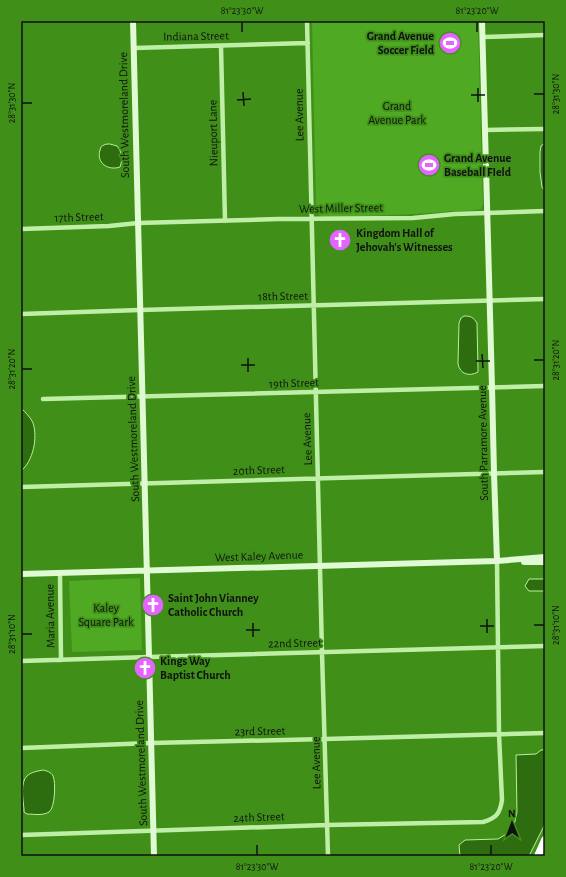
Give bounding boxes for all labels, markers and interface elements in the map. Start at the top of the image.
text: 81°23'30"W [221,6,263,16]
text: 81°23'20"W [455,6,499,16]
street label: Indiana Street [163,29,229,43]
place label: Grand Avenue Soccer Field [367,30,435,56]
sports icon: Grand Avenue Soccer Field [437,30,463,56]
street label: South Westmoreland Drive [117,52,131,178]
text: 28°31'30"N [551,74,561,114]
text: 28°31'30"N [7,83,17,123]
street label: Lee Avenue [293,88,305,142]
street label: Nieuport Lane [206,100,220,166]
park label: Grand Avenue Park [368,100,426,126]
sports icon: Grand Avenue Baseball FIeld [416,152,442,178]
place label: Grand Avenue Baseball FIeld [444,152,512,178]
street label: West Miller Street [299,201,383,215]
street label: 17th Street [54,210,104,224]
church icon: Kingdom Hall of Jehovah's Witnesses [327,227,353,253]
place label: Kingdom Hall of Jehovah's Witnesses [356,227,453,253]
street label: 18th Street [258,290,308,302]
text: 28°31'20"N [551,340,561,380]
text: 28°31'20"N [7,349,17,389]
street label: South Westmoreland Drive [125,376,141,502]
street label: 19th Street [269,376,319,390]
street label: South Parramore Avenue [476,385,490,501]
street label: Lee Avenue [300,412,314,466]
street label: 20th Street [233,463,285,477]
street label: West Kaley Avenue [215,548,303,565]
street label: Maria Avenue [43,584,57,648]
church icon: Saint John Vianney Catholic Church [140,592,166,618]
place label: Saint John Vianney Catholic Church [168,592,259,618]
park label: Kaley Square Park [78,602,134,628]
text: 28°31'10"N [551,605,561,645]
text: 28°31'10"N [7,614,17,654]
street label: 22nd Street [268,637,322,649]
church icon: Kings Way Baptist Church [132,655,158,681]
place label: Kings Way Baptist Church [160,655,231,681]
street label: South Westmoreland Drive [133,700,149,826]
street label: 23rd Street [235,725,286,737]
street label: Lee Avenue [310,736,322,790]
north arrow [492,803,532,843]
text: N [508,808,516,819]
street label: 24th Street [233,810,285,824]
text: 81°23'30"W [236,862,278,872]
text: 81°23'20"W [469,862,513,872]

